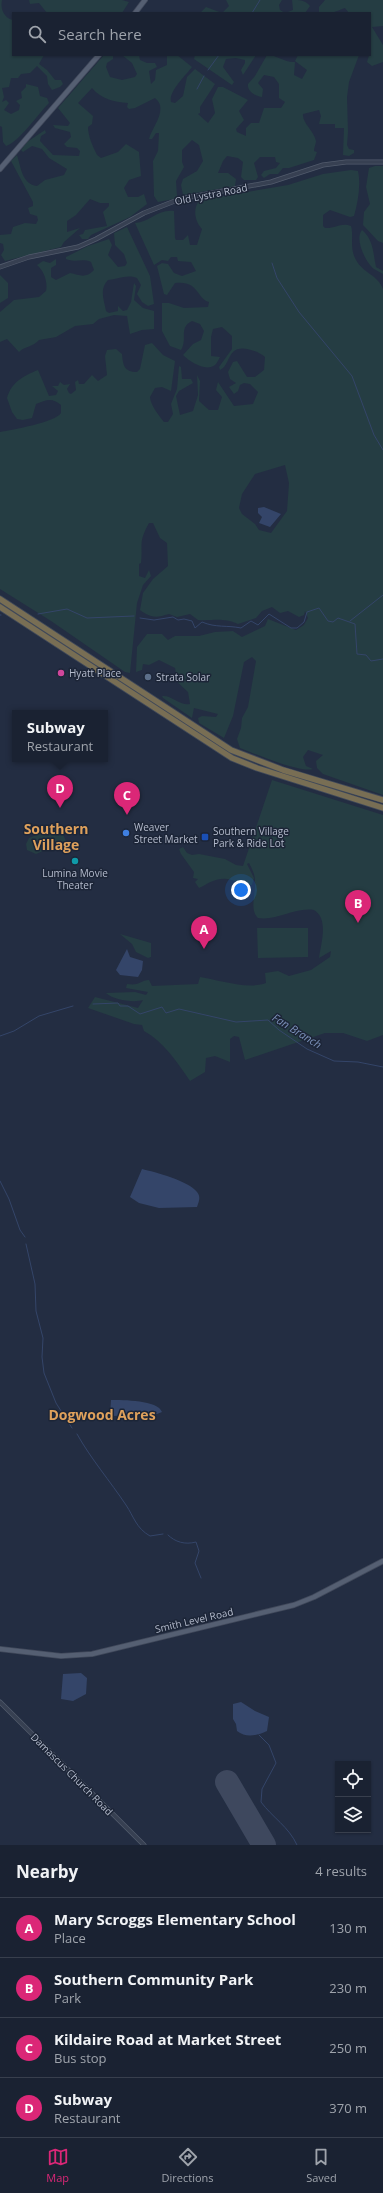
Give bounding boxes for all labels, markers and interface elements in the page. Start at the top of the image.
search box [12,12,371,56]
icon: search [26,23,48,45]
text: Search here [58,24,142,44]
street label: Old Lystra Road [173,180,249,208]
place label: Hyatt Place [69,666,122,680]
marker: Hyatt Place [56,668,66,678]
place label: Strata Solar [156,670,210,684]
marker: Strata Solar [143,672,153,682]
popup [12,710,108,762]
text: Subway [27,717,85,737]
text: Restaurant [27,737,93,755]
pin: D [47,775,73,808]
pin: C [114,782,140,815]
district label: Southern Village [24,819,88,854]
place label: Weaver Street Market [134,820,198,846]
place label: Southern Village Park & Ride Lot [213,824,289,850]
marker: Weaver Street Market [121,828,131,838]
marker: Southern Village Park & Ride Lot [200,832,210,842]
marker: Lumina Movie Theater [70,856,80,866]
place label: Lumina Movie Theater [42,866,108,892]
your location [231,880,251,900]
pin: B [345,890,371,923]
pin: A [191,916,217,949]
water label: Fan Branch [270,1010,325,1052]
district label: Dogwood Acres [48,1405,156,1424]
street label: Smith Level Road [153,1604,235,1636]
street label: Damascus Church Road [28,1730,116,1818]
map controls [335,1761,371,1833]
button: locate [335,1761,371,1797]
button: layers [335,1797,371,1833]
text: Nearby [16,1860,78,1883]
text: 4 results [315,1862,367,1880]
text: Mary Scroggs Elementary School [54,1909,296,1929]
text: A [25,1919,33,1937]
text: 130 m [329,1919,367,1937]
text: Place [54,1929,86,1947]
text: Southern Community Park [54,1969,253,1989]
text: B [25,1979,33,1997]
text: 230 m [329,1979,367,1997]
text: Park [54,1989,81,2007]
text: Kildaire Road at Market Street [54,2029,281,2049]
text: C [25,2039,33,2057]
text: 250 m [329,2039,367,2057]
text: Bus stop [54,2049,107,2067]
text: Subway [54,2089,112,2109]
text: D [24,2099,34,2117]
text: 370 m [329,2099,367,2117]
text: Restaurant [54,2109,121,2127]
tab: Map [46,2146,69,2185]
tab: Directions [162,2146,214,2185]
tab: Saved [306,2146,337,2185]

